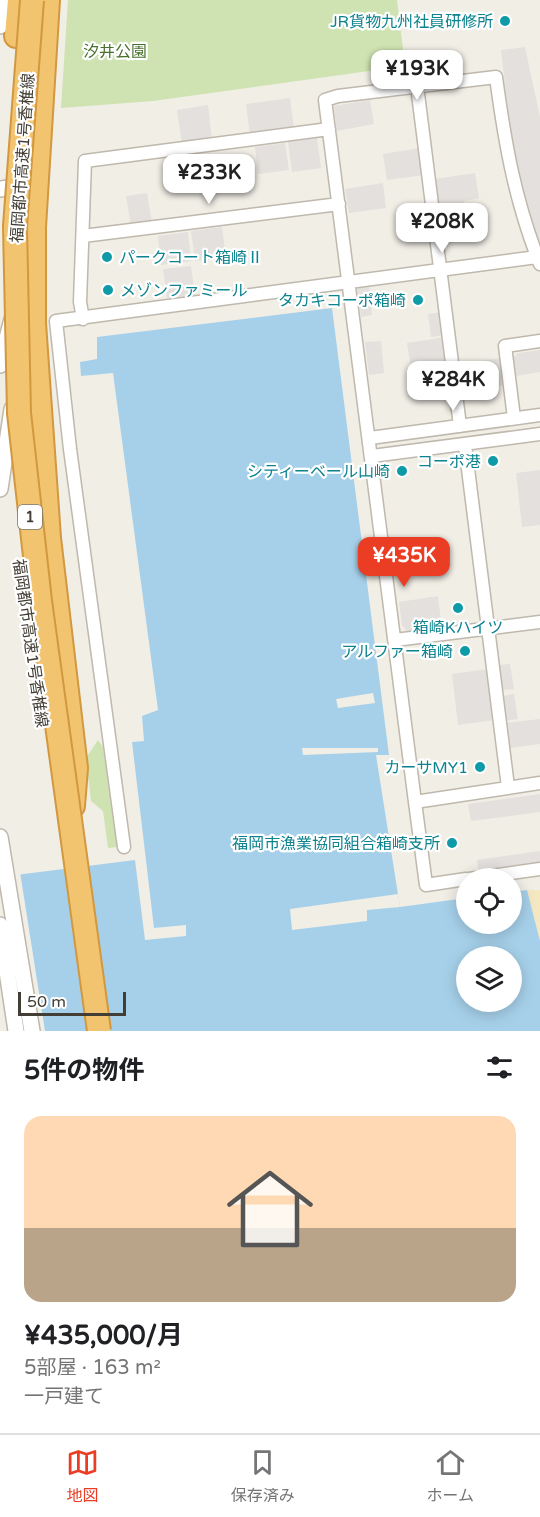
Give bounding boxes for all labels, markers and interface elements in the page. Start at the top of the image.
place label: JR貨物九州社員研修所 [330,12,493,32]
marker: JR貨物九州社員研修所 [498,14,512,28]
park label: 汐井公園 [83,42,147,62]
pin: ¥193K [375,50,459,101]
text: ¥193K [385,57,449,81]
street label: 福岡都市高速1号香椎線 [7,73,39,244]
pin: ¥233K [167,154,251,205]
text: ¥233K [177,161,241,185]
pin: ¥208K [400,203,484,254]
text: ¥208K [410,210,474,234]
place label: パークコート箱崎Ⅱ [119,248,263,268]
marker: パークコート箱崎Ⅱ [100,250,114,264]
place label: メゾンファミール [120,281,248,301]
marker: メゾンファミール [101,283,115,297]
place label: タカキコーポ箱崎 [278,291,406,311]
marker: タカキコーポ箱崎 [411,293,425,307]
pin: ¥284K [411,361,495,412]
text: ¥284K [421,368,485,392]
place label: コーポ港 [417,452,481,472]
marker: コーポ港 [486,454,500,468]
place label: シティーベール山崎 [247,462,390,482]
marker: シティーベール山崎 [395,464,409,478]
road number: 1 [18,505,42,529]
pin: ¥435K [362,537,446,588]
text: ¥435K [372,544,436,568]
street label: 福岡都市高速1号香椎線 [8,558,52,729]
marker: 箱崎Kハイツ [451,601,465,615]
place label: 箱崎Kハイツ [413,618,503,638]
place label: アルファー箱崎 [341,642,453,662]
marker: アルファー箱崎 [458,644,472,658]
place label: カーサMY1 [385,758,468,778]
marker: カーサMY1 [473,760,487,774]
place label: 福岡市漁業協同組合箱崎支所 [232,834,440,854]
marker: 福岡市漁業協同組合箱崎支所 [445,836,459,850]
map controls [456,868,522,1012]
button: locate [456,868,522,934]
button: layers [456,946,522,1012]
scale bar [18,989,126,1016]
text: 50 m [27,992,66,1012]
icon: filters [483,1051,516,1084]
text: 5件の物件 [24,1055,144,1086]
icon: home [216,1155,324,1263]
text: ¥435,000/月 [24,1320,183,1351]
text: 5部屋 · 163 m² [24,1356,161,1380]
text: 一戸建て [24,1385,104,1409]
tab: 地図 [66,1446,99,1506]
tab: 保存済み [231,1446,295,1506]
tab: ホーム [427,1446,474,1506]

